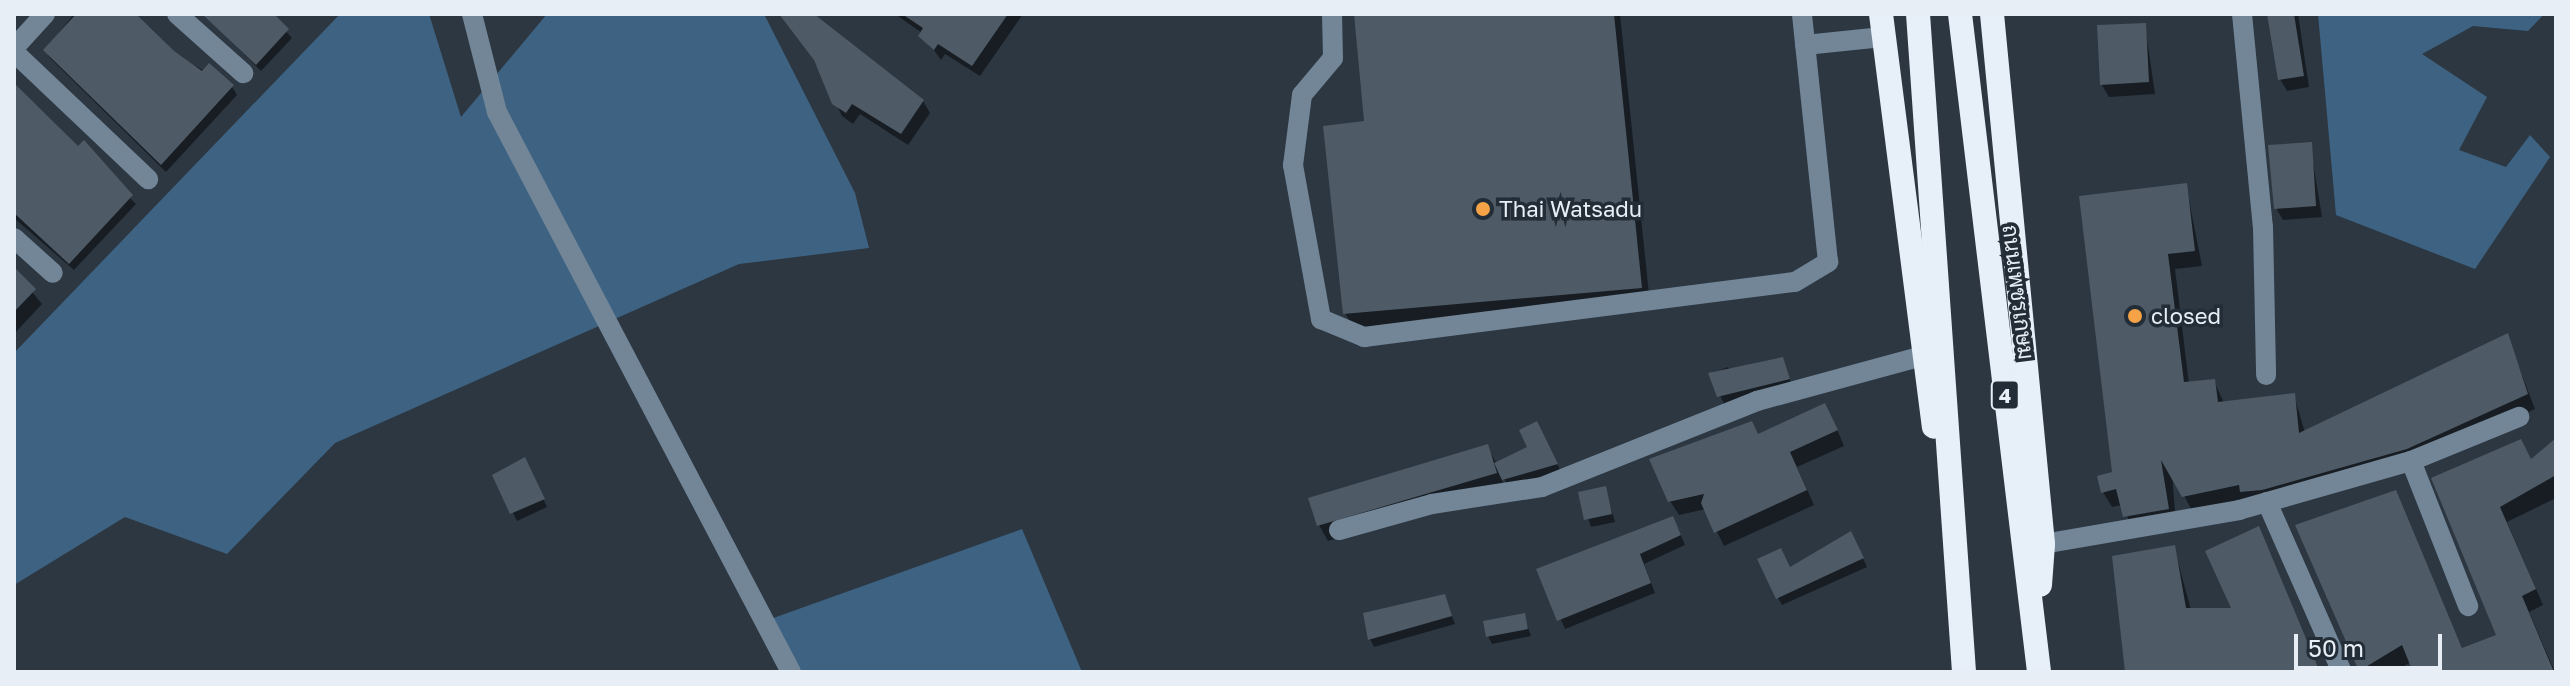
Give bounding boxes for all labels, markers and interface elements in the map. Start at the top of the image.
place label: Thai Watsadu [1499,196,1642,222]
marker: Thai Watsadu [1474,200,1492,218]
street label: ถนนเพชรเกษม [1998,223,2040,361]
place label: closed [2151,303,2221,329]
marker: closed [2126,307,2144,325]
road number: 4 [1989,379,2021,411]
scale bar [2298,618,2446,668]
text: 50 m [2308,633,2364,662]

